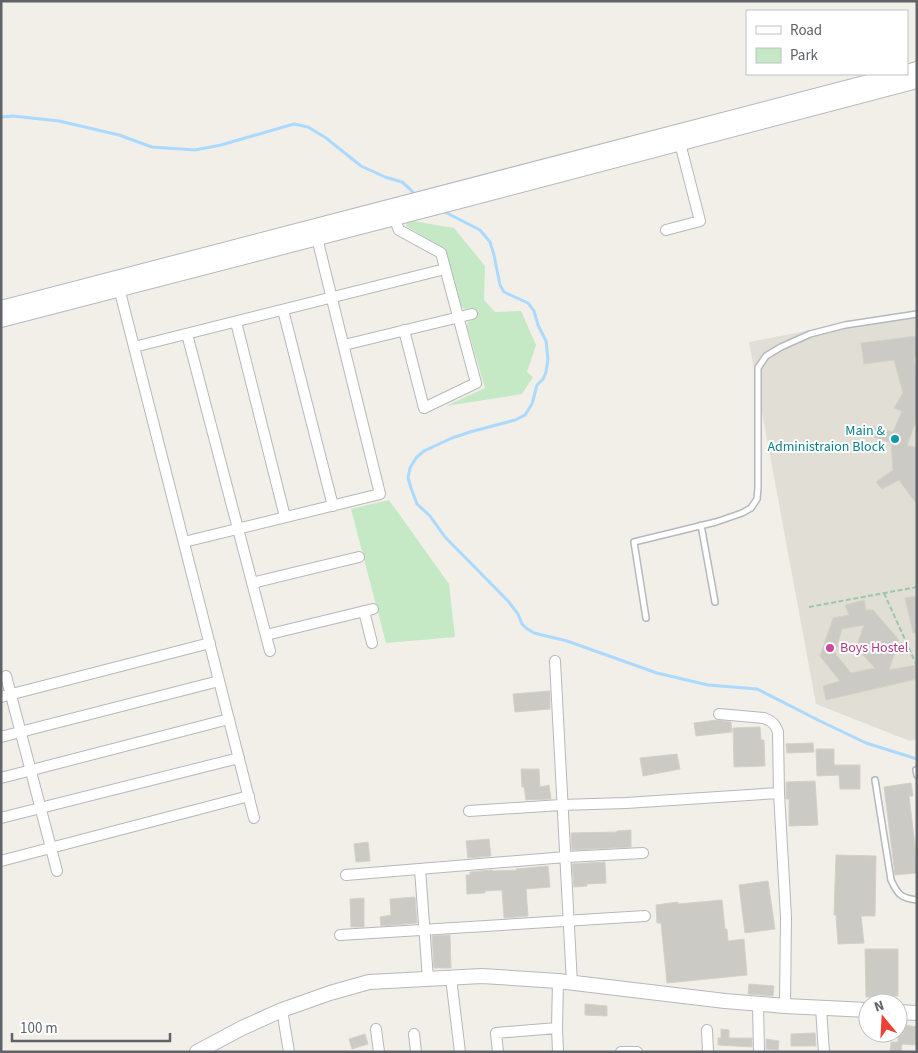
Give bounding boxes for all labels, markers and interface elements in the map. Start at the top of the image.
legend [746,10,908,75]
text: Road [790,20,822,41]
text: Park [790,45,819,66]
place label: Main & Administraion Block [767,421,885,457]
marker: Main & Administraion Block [889,433,901,445]
place label: Boys Hostel [840,638,909,658]
marker: Boys Hostel [824,642,836,654]
north arrow [858,993,908,1043]
text: N [872,996,887,1018]
scale bar [12,1010,170,1042]
text: 100 m [20,1018,58,1039]

